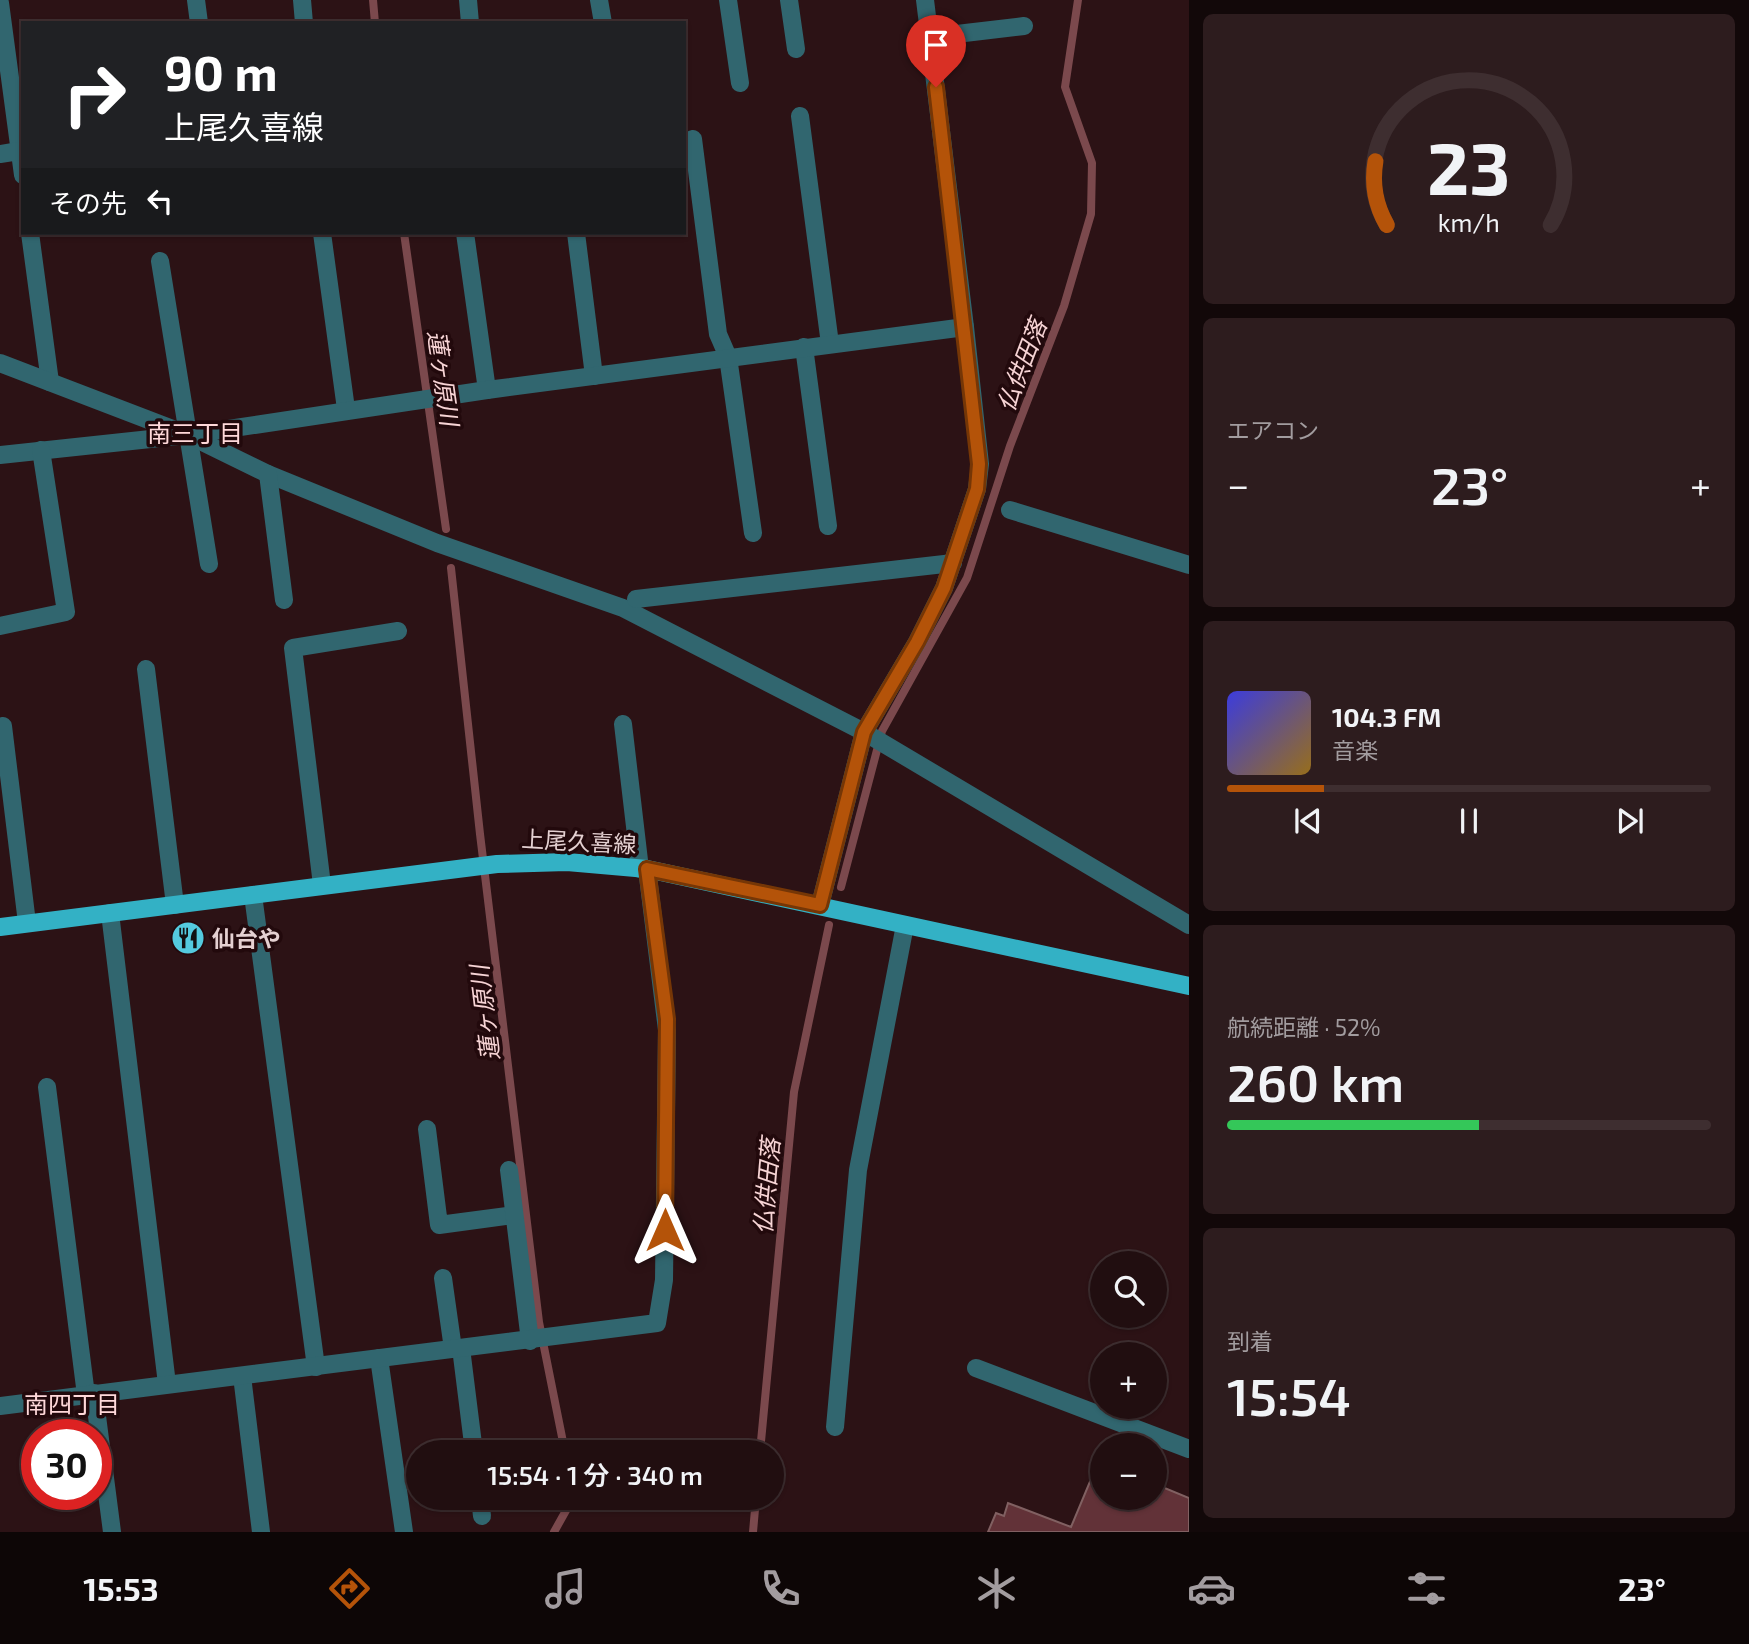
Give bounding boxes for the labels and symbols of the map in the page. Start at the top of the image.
pin [906,15,966,87]
water label: 仏供田落 [990,311,1053,415]
water label: 蓮ヶ原川 [423,328,465,431]
district label: 南三丁目 [147,418,243,447]
street label: 上尾久喜線 [521,824,637,858]
restaurant icon: 仙台や [169,919,207,957]
place label: 仙台や [212,924,281,952]
water label: 蓮ヶ原川 [463,961,504,1062]
water label: 仏供田落 [747,1133,785,1235]
position arrow [628,1193,702,1267]
district label: 南四丁目 [24,1389,120,1418]
speed limit sign: 30 [21,1419,112,1510]

